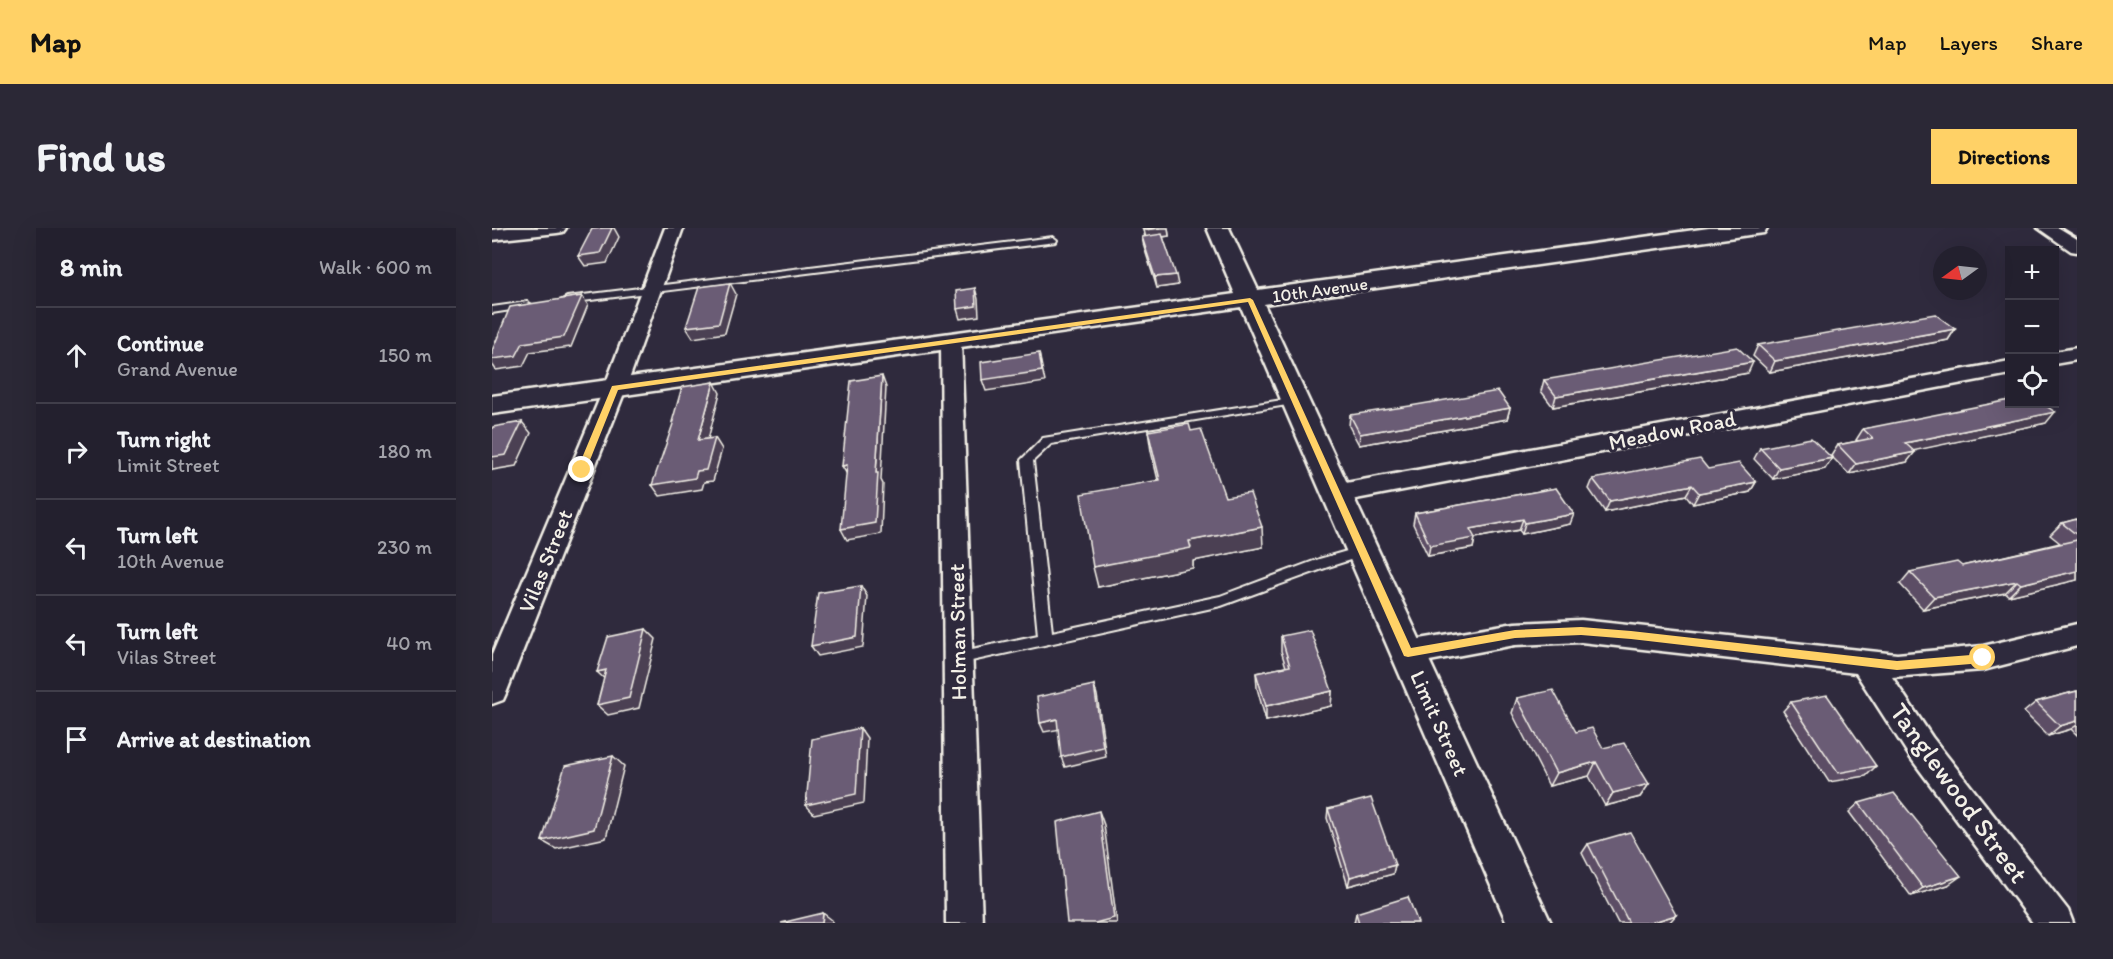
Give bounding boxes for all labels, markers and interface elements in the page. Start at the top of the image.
text: Map [30,25,81,59]
text: Map [1868,30,1907,55]
text: Layers [1940,30,1998,55]
text: Share [2031,30,2083,55]
button: Directions [1931,129,2077,184]
text: Find us [36,131,166,182]
north arrow [1933,246,1987,300]
map controls [2005,246,2059,408]
button: + [2005,246,2059,300]
text: 8 min [60,251,122,283]
text: Walk · 600 m [319,255,432,279]
street label: 10th Avenue [1271,272,1369,308]
button: − [2005,300,2059,354]
text: Continue [117,330,204,357]
icon: ahead [60,339,93,372]
text: 150 m [379,343,432,367]
button: locate [2005,354,2059,408]
text: Grand Avenue [117,357,238,381]
street label: Meadow Road [1606,405,1738,456]
text: Turn right [117,426,211,453]
icon: right [60,435,93,468]
text: 180 m [378,439,432,463]
text: Limit Street [117,453,220,477]
route end [568,456,594,482]
street label: Vilas Street [513,506,578,617]
text: Turn left [117,522,198,549]
icon: left [60,531,93,564]
text: 230 m [377,535,432,559]
text: 10th Avenue [117,549,224,573]
street label: Holman Street [943,563,972,701]
text: Turn left [117,618,198,645]
icon: left [60,627,93,660]
text: 40 m [386,631,432,655]
route start [1969,644,1995,670]
text: Vilas Street [117,645,216,669]
street label: Limit Street [1404,666,1475,780]
street label: Tanglewood Street [1883,696,2036,889]
icon: arrive [60,723,93,756]
text: Arrive at destination [117,726,311,753]

